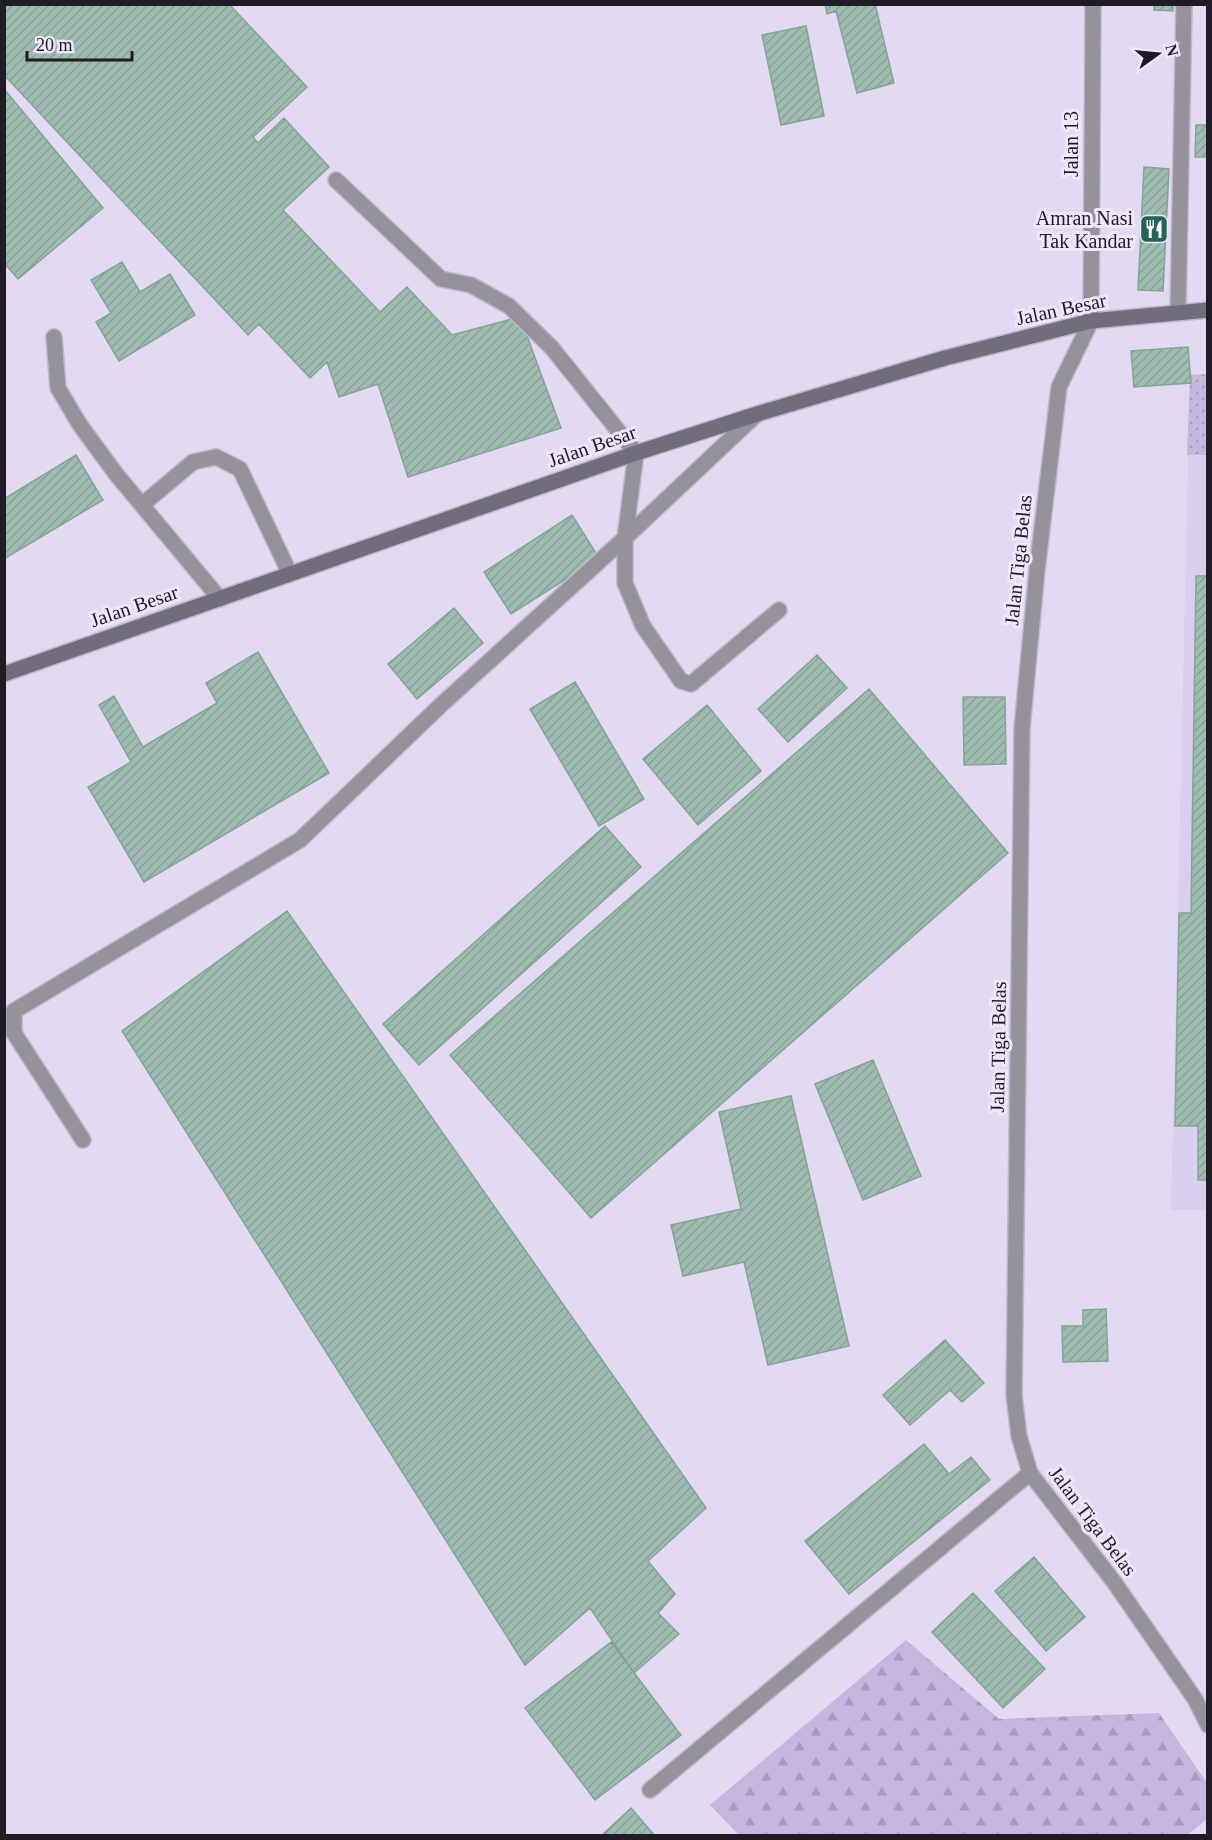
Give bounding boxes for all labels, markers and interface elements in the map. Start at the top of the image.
scale bar [27,24,132,62]
north arrow [1128,24,1188,84]
text: 20 m [36,35,73,55]
text: N [1162,42,1182,58]
street label: Jalan 13 [1060,111,1082,177]
place label: Amran Nasi Tak Kandar [1036,207,1133,252]
restaurant icon: Amran Nasi Tak Kandar [1138,213,1170,245]
street label: Jalan Besar [1014,289,1108,329]
street label: Jalan Besar [545,421,639,471]
street label: Jalan Tiga Belas [1000,493,1037,626]
street label: Jalan Besar [87,581,181,631]
street label: Jalan Tiga Belas [986,981,1011,1113]
street label: Jalan Tiga Belas [1044,1462,1141,1581]

